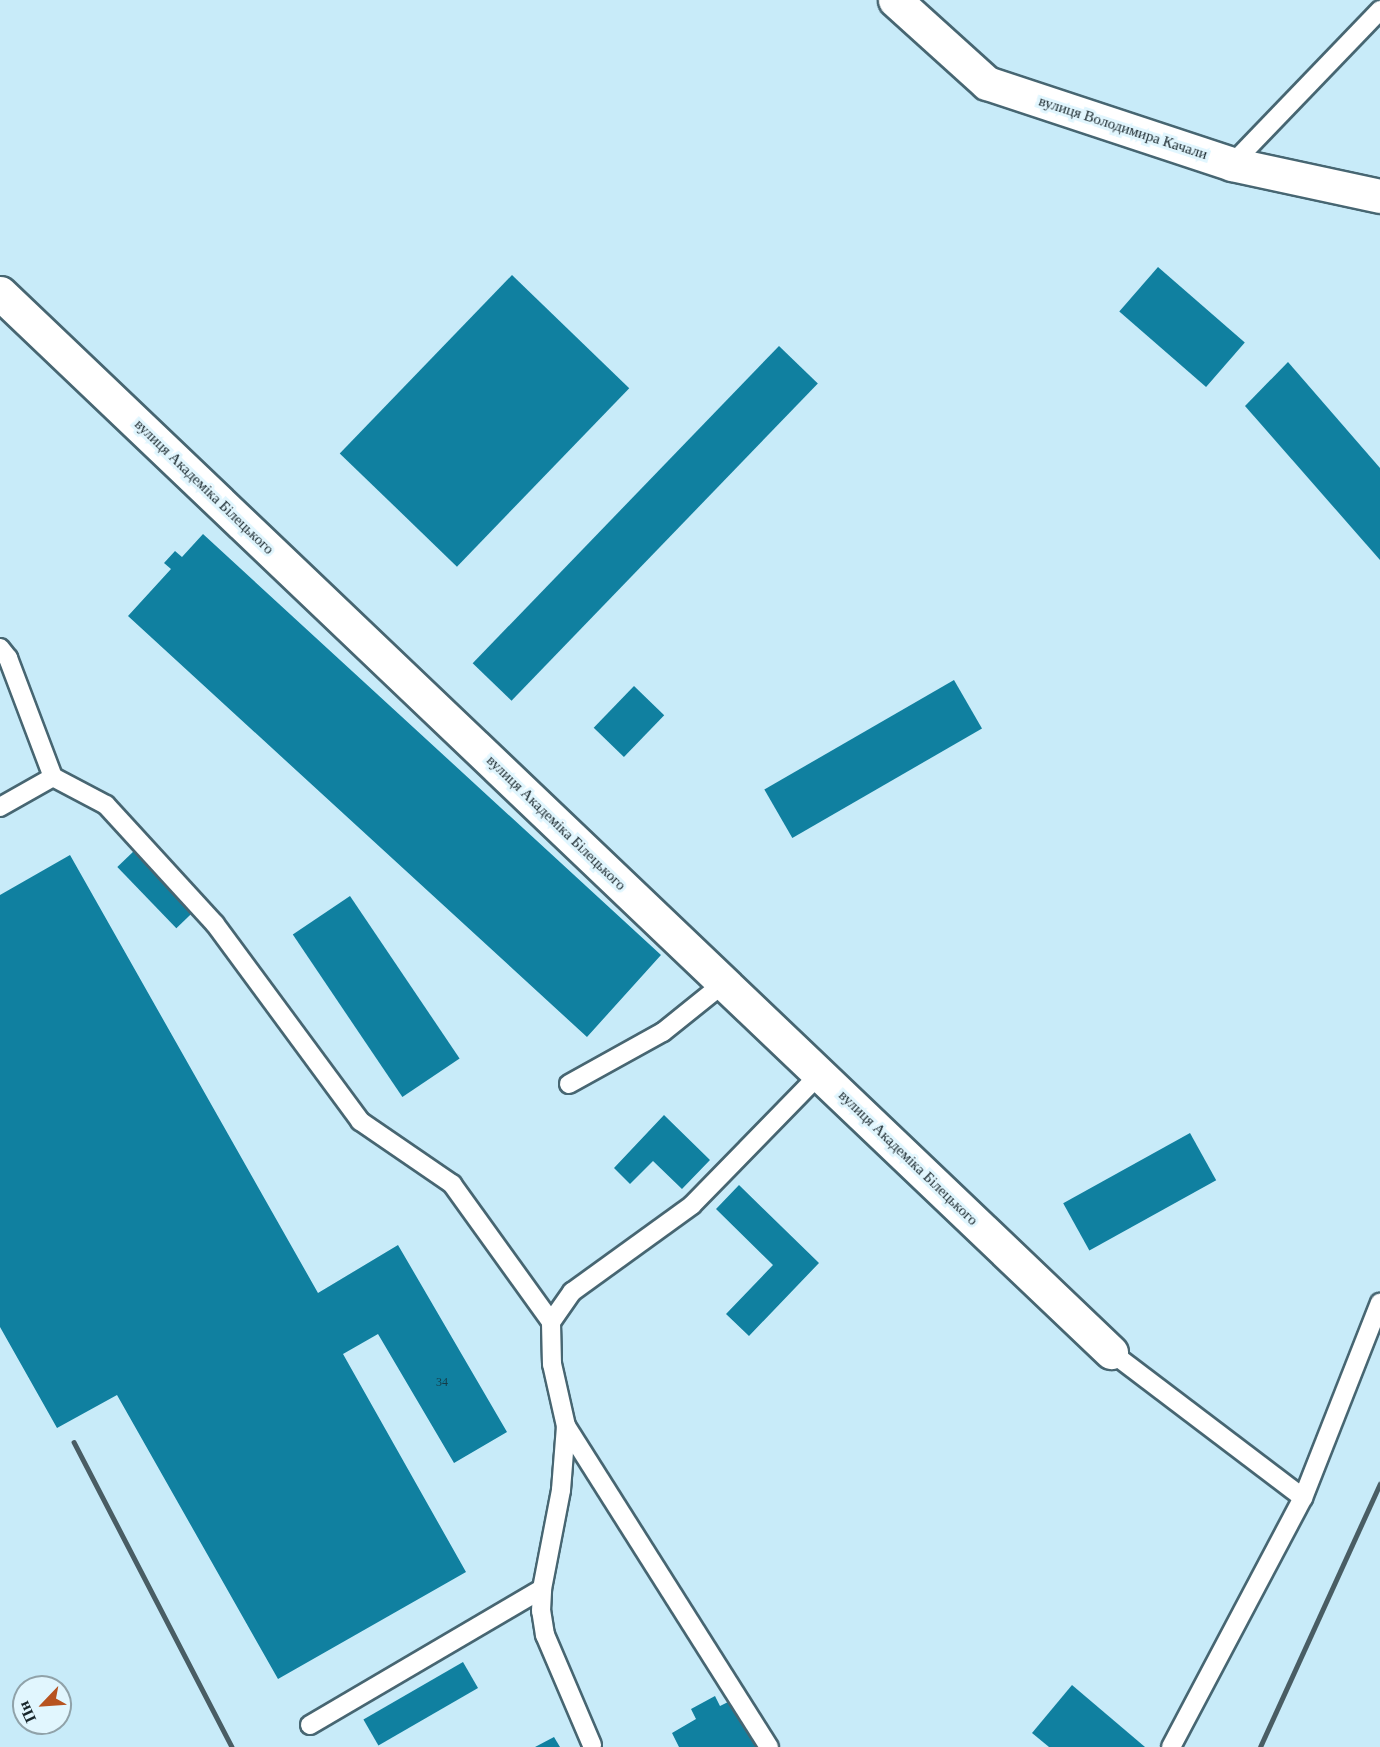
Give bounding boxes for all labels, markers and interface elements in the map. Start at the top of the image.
street label: вулиця Володимира Качали [1036,92,1210,164]
street label: вулиця Академіка Білецького [131,416,277,558]
street label: вулиця Академіка Білецького [483,752,629,894]
street label: вулиця Академіка Білецького [835,1087,981,1229]
house number: 34 [436,1376,448,1390]
north arrow [12,1675,72,1735]
text: Пн [15,1699,39,1725]

